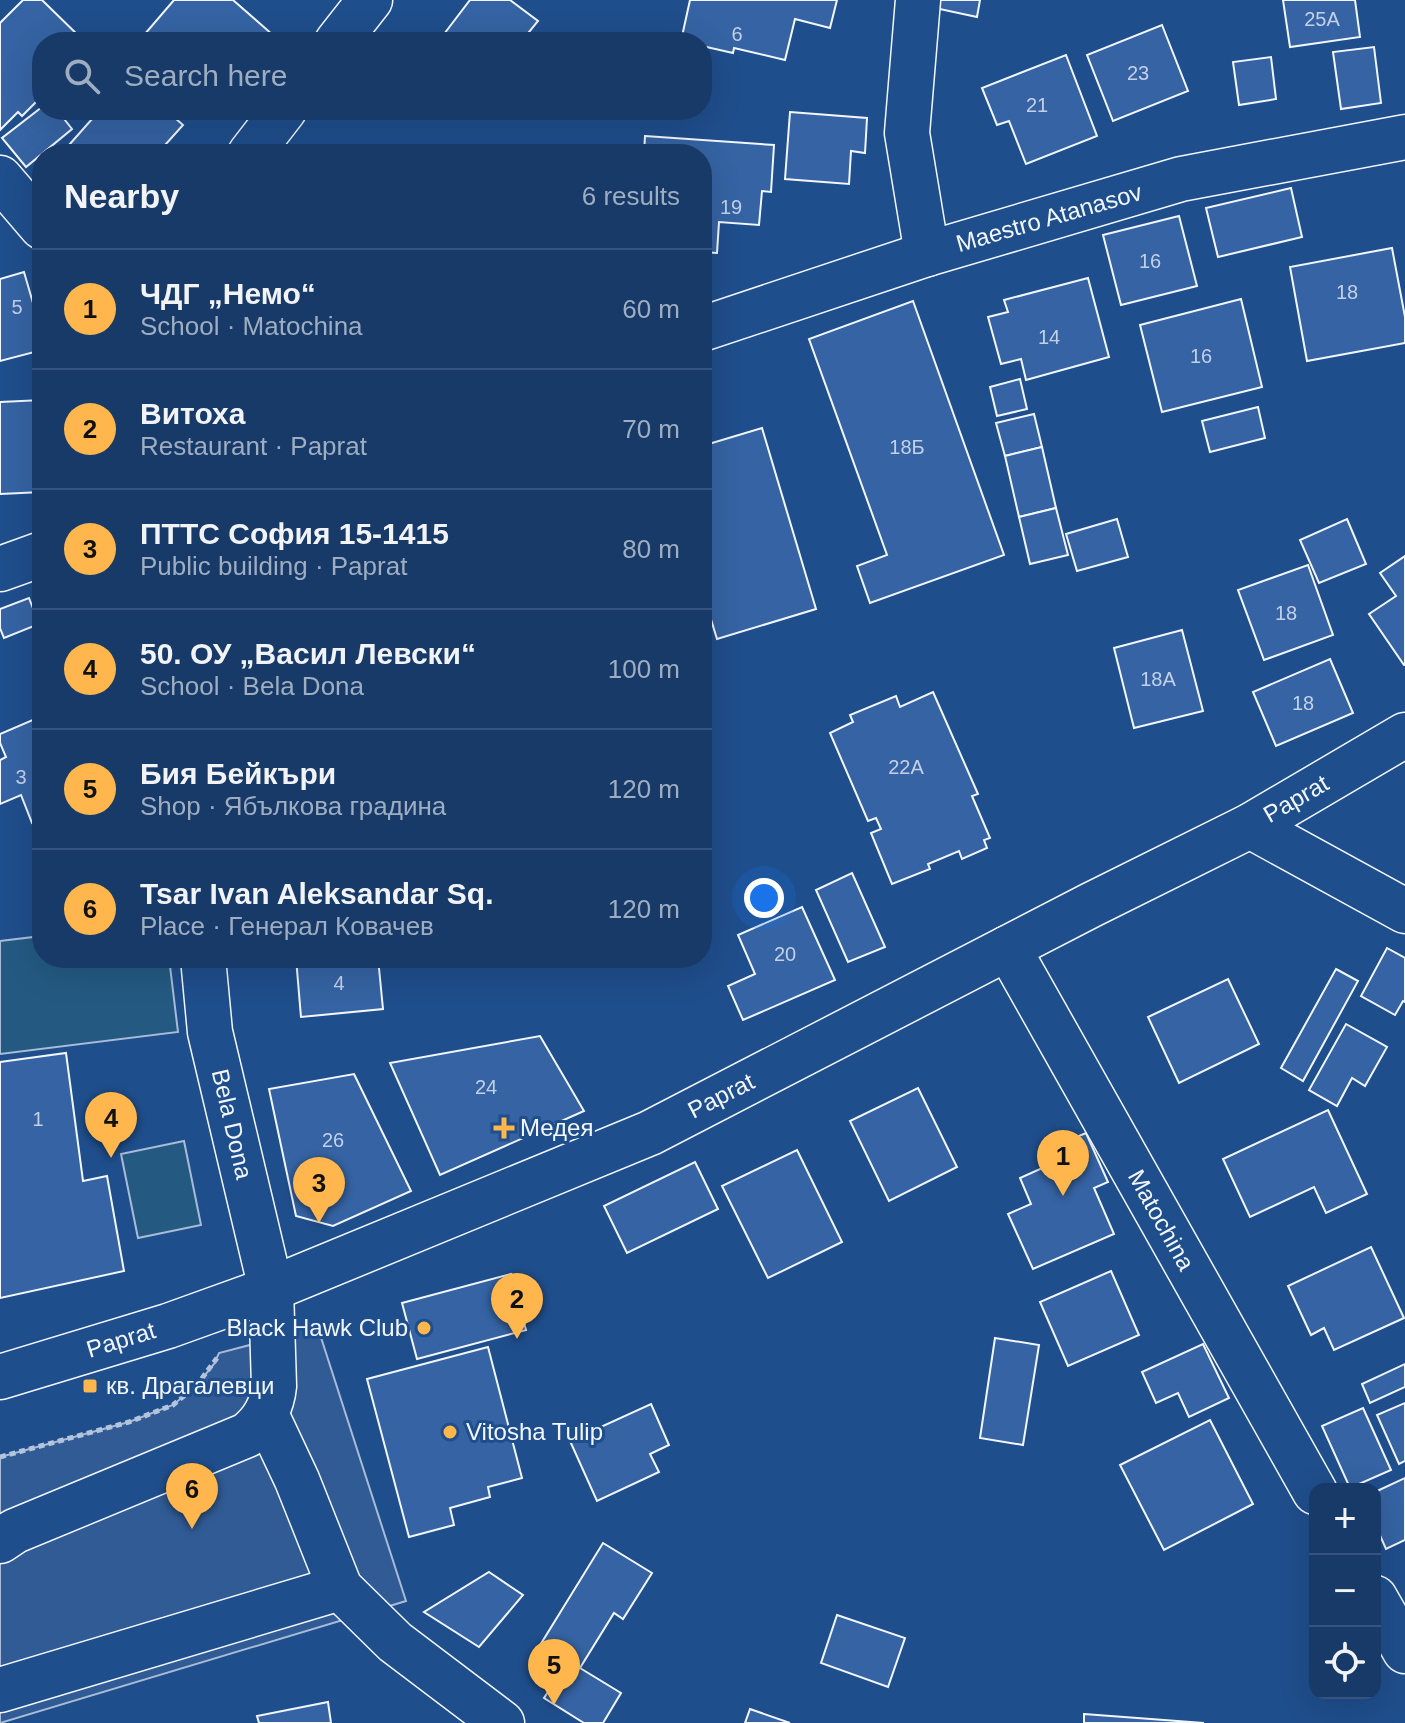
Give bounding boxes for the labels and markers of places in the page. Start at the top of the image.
pin: 4 [85,1092,137,1158]
place label: Медея [520,1114,593,1141]
marker: Медея [495,1119,513,1137]
pin: 1 [1037,1130,1089,1196]
pin: 3 [293,1157,345,1223]
pin: 2 [491,1273,543,1339]
place label: Black Hawk Club [227,1314,408,1341]
marker: Black Hawk Club [415,1319,433,1337]
place label: кв. Драгалевци [106,1372,274,1399]
marker: кв. Драгалевци [81,1377,99,1395]
place label: Vitosha Tulip [466,1418,603,1445]
marker: Vitosha Tulip [441,1423,459,1441]
pin: 6 [166,1463,218,1529]
pin: 5 [528,1639,580,1705]

